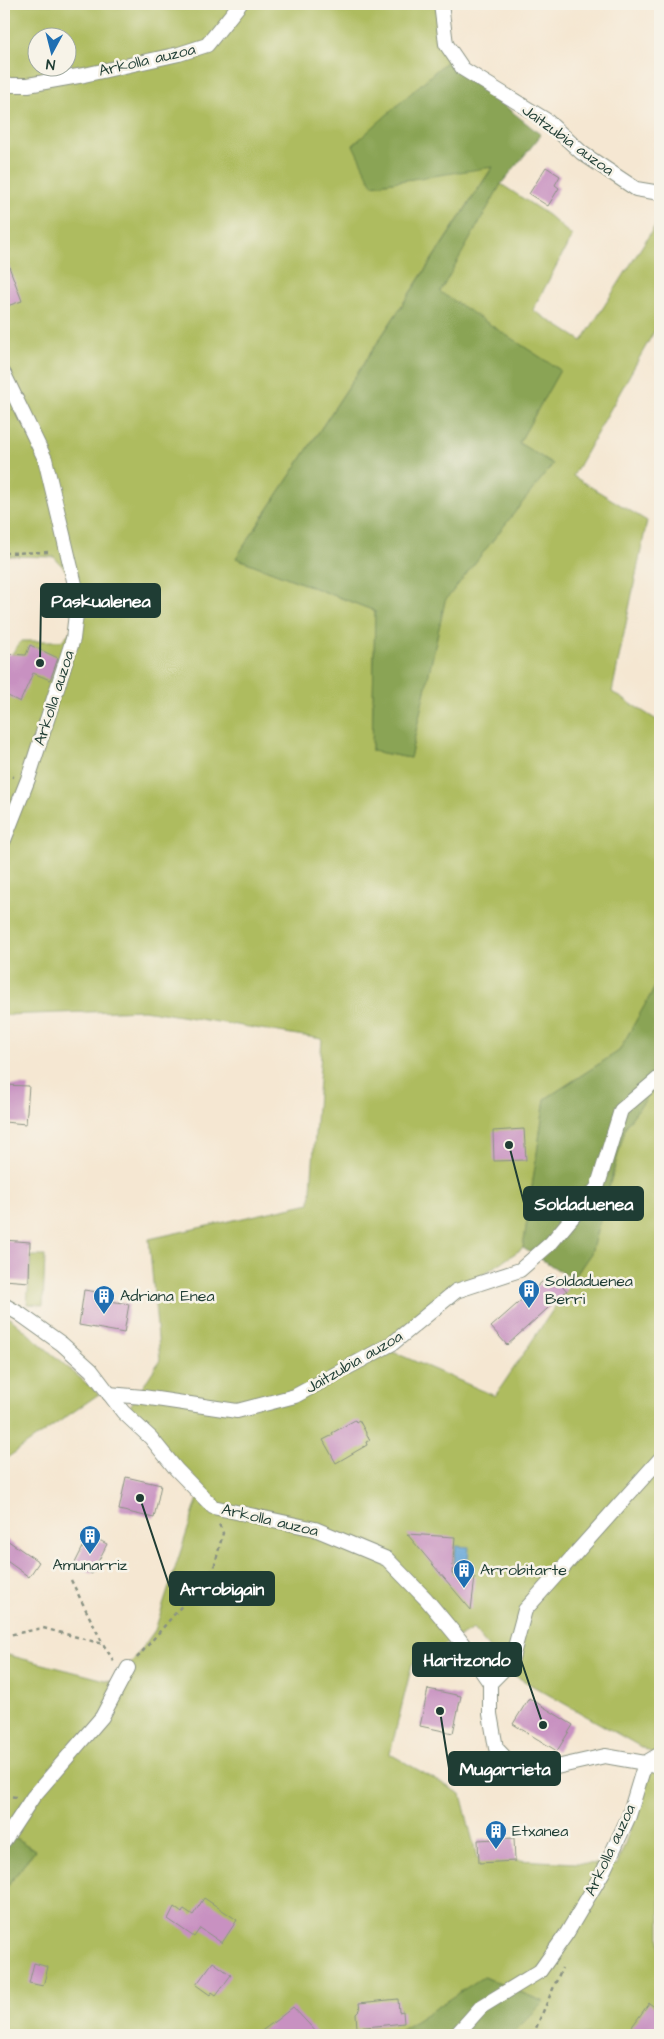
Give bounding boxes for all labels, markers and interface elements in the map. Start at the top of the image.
north arrow [28,28,78,78]
street label: Arkolla auzoa [96,38,198,82]
text: N [45,53,56,74]
street label: Jaitzubia auzoa [518,99,618,181]
callout: Paskualenea [41,584,160,617]
text: Paskualenea [51,589,152,614]
street label: Arkolla auzoa [28,648,80,748]
callout: Soldaduenea [524,1187,643,1220]
text: Soldaduenea [534,1192,634,1217]
place label: Soldaduenea Berri [545,1270,633,1310]
building icon: Soldaduenea Berri [517,1278,541,1309]
building icon: Adriana Enea [92,1284,116,1315]
place label: Adriana Enea [120,1285,215,1307]
street label: Jaitzubia auzoa [301,1325,407,1399]
street label: Arkolla auzoa [219,1498,321,1542]
building icon: Amunarriz [78,1524,102,1555]
place label: Amunarriz [53,1554,128,1576]
building icon: Arrobitarte [452,1558,476,1589]
place label: Arrobitarte [480,1559,567,1581]
callout: Arrobigain [170,1572,274,1605]
text: Arrobigain [180,1577,264,1603]
callout: Haritzondo [413,1643,521,1676]
text: Haritzondo [423,1648,512,1673]
callout: Mugarrieta [449,1752,560,1785]
text: Mugarrieta [459,1757,551,1783]
street label: Arkolla auzoa [579,1801,641,1899]
building icon: Etxanea [484,1819,508,1850]
place label: Etxanea [512,1820,568,1842]

